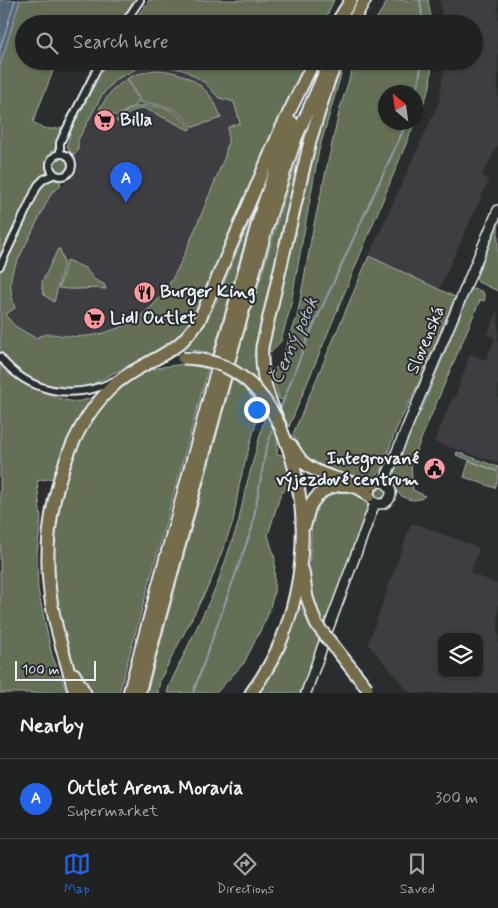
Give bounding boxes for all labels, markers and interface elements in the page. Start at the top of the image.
search box [15,15,483,70]
icon: search [33,29,61,57]
text: Search here [73,30,169,55]
north arrow [378,85,423,130]
supermarket icon: Billa [92,108,116,132]
place label: Billa [120,108,152,132]
pin: A [110,162,142,203]
restaurant icon: Burger King [132,280,156,304]
place label: Burger King [160,280,255,306]
water label: Černý potok [264,293,325,389]
street label: Slovenská [401,302,451,378]
supermarket icon: Lidl Outlet [82,306,106,330]
place label: Lidl Outlet [110,306,196,330]
your location [244,397,270,423]
place label: Integrované výjezdové centrum [276,447,419,492]
public building icon: Integrované výjezdové centrum [423,457,447,481]
map controls [438,633,483,678]
button: layers [438,633,483,678]
scale bar [15,658,96,681]
text: 100 m [22,661,60,679]
text: Nearby [20,712,84,740]
text: Outlet Arena Moravia [67,776,243,801]
text: A [31,788,41,809]
text: 300 m [435,788,478,809]
text: Supermarket [67,801,158,822]
tab: Map [63,850,91,898]
tab: Directions [217,850,274,898]
tab: Saved [400,850,435,898]

